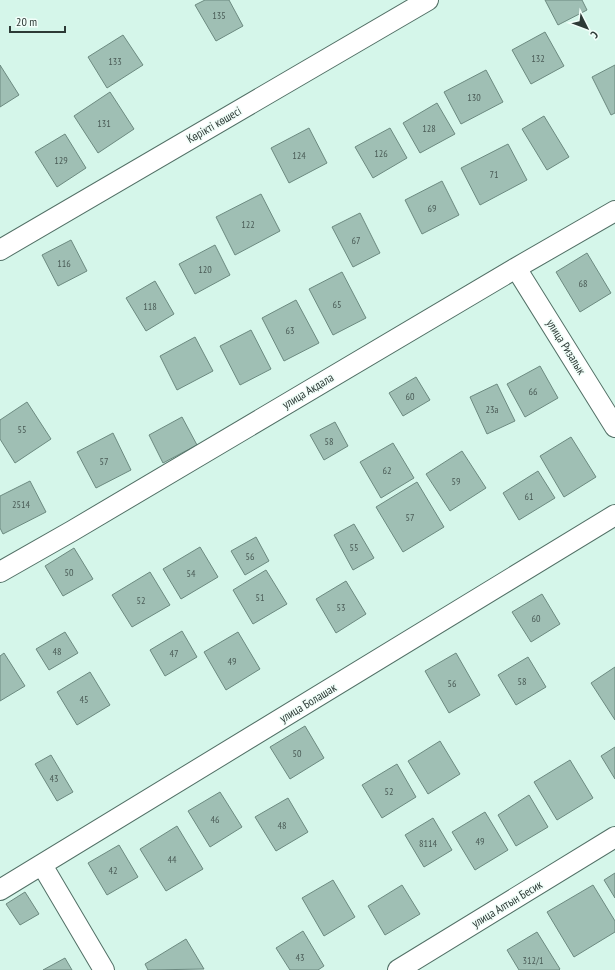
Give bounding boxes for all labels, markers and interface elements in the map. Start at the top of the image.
scale bar [10,8,65,34]
north arrow [567,8,607,48]
house number: 135 [212,9,226,22]
text: 20 m [16,14,37,29]
text: С [588,28,601,41]
house number: 132 [531,52,545,65]
house number: 133 [108,55,122,68]
house number: 130 [467,91,481,104]
street label: Көрікті көшесі [184,103,244,146]
house number: 131 [97,117,111,130]
house number: 128 [422,122,436,135]
house number: 126 [374,147,388,160]
house number: 124 [292,149,306,162]
house number: 129 [54,154,68,167]
house number: 71 [490,168,499,181]
house number: 69 [428,202,437,215]
house number: 122 [241,218,255,231]
house number: 67 [352,234,361,247]
house number: 116 [57,257,71,270]
house number: 120 [198,263,212,276]
house number: 68 [579,277,588,290]
house number: 65 [333,298,342,311]
house number: 118 [143,300,157,313]
street label: улица Ризалык [543,316,590,378]
house number: 63 [286,324,295,337]
street label: улица Акдала [279,369,336,412]
house number: 66 [529,385,538,398]
house number: 60 [406,390,415,403]
house number: 23а [486,403,499,416]
house number: 55 [18,423,27,436]
house number: 58 [325,435,334,448]
house number: 57 [100,455,109,468]
house number: 62 [383,464,392,477]
house number: 59 [452,475,461,488]
house number: 61 [525,490,534,503]
house number: 2514 [12,498,31,511]
house number: 57 [406,511,415,524]
house number: 55 [350,541,359,554]
house number: 56 [246,550,255,563]
house number: 50 [65,566,74,579]
house number: 54 [187,567,196,580]
house number: 51 [256,591,265,604]
house number: 52 [137,594,146,607]
house number: 53 [337,601,346,614]
house number: 60 [532,612,541,625]
house number: 48 [53,645,62,658]
house number: 47 [170,647,179,660]
house number: 49 [228,655,237,668]
house number: 58 [518,675,527,688]
house number: 56 [448,677,457,690]
street label: улица Болашак [276,679,339,725]
house number: 45 [80,693,89,706]
house number: 50 [293,747,302,760]
house number: 43 [50,772,59,785]
house number: 52 [385,785,394,798]
house number: 46 [211,813,220,826]
house number: 48 [278,819,287,832]
house number: 49 [476,835,485,848]
house number: 8114 [419,837,438,850]
house number: 44 [168,853,177,866]
house number: 42 [109,864,118,877]
street label: улица Алтын Бесик [469,876,545,931]
house number: 43 [296,951,305,964]
house number: 312/1 [523,954,543,967]

